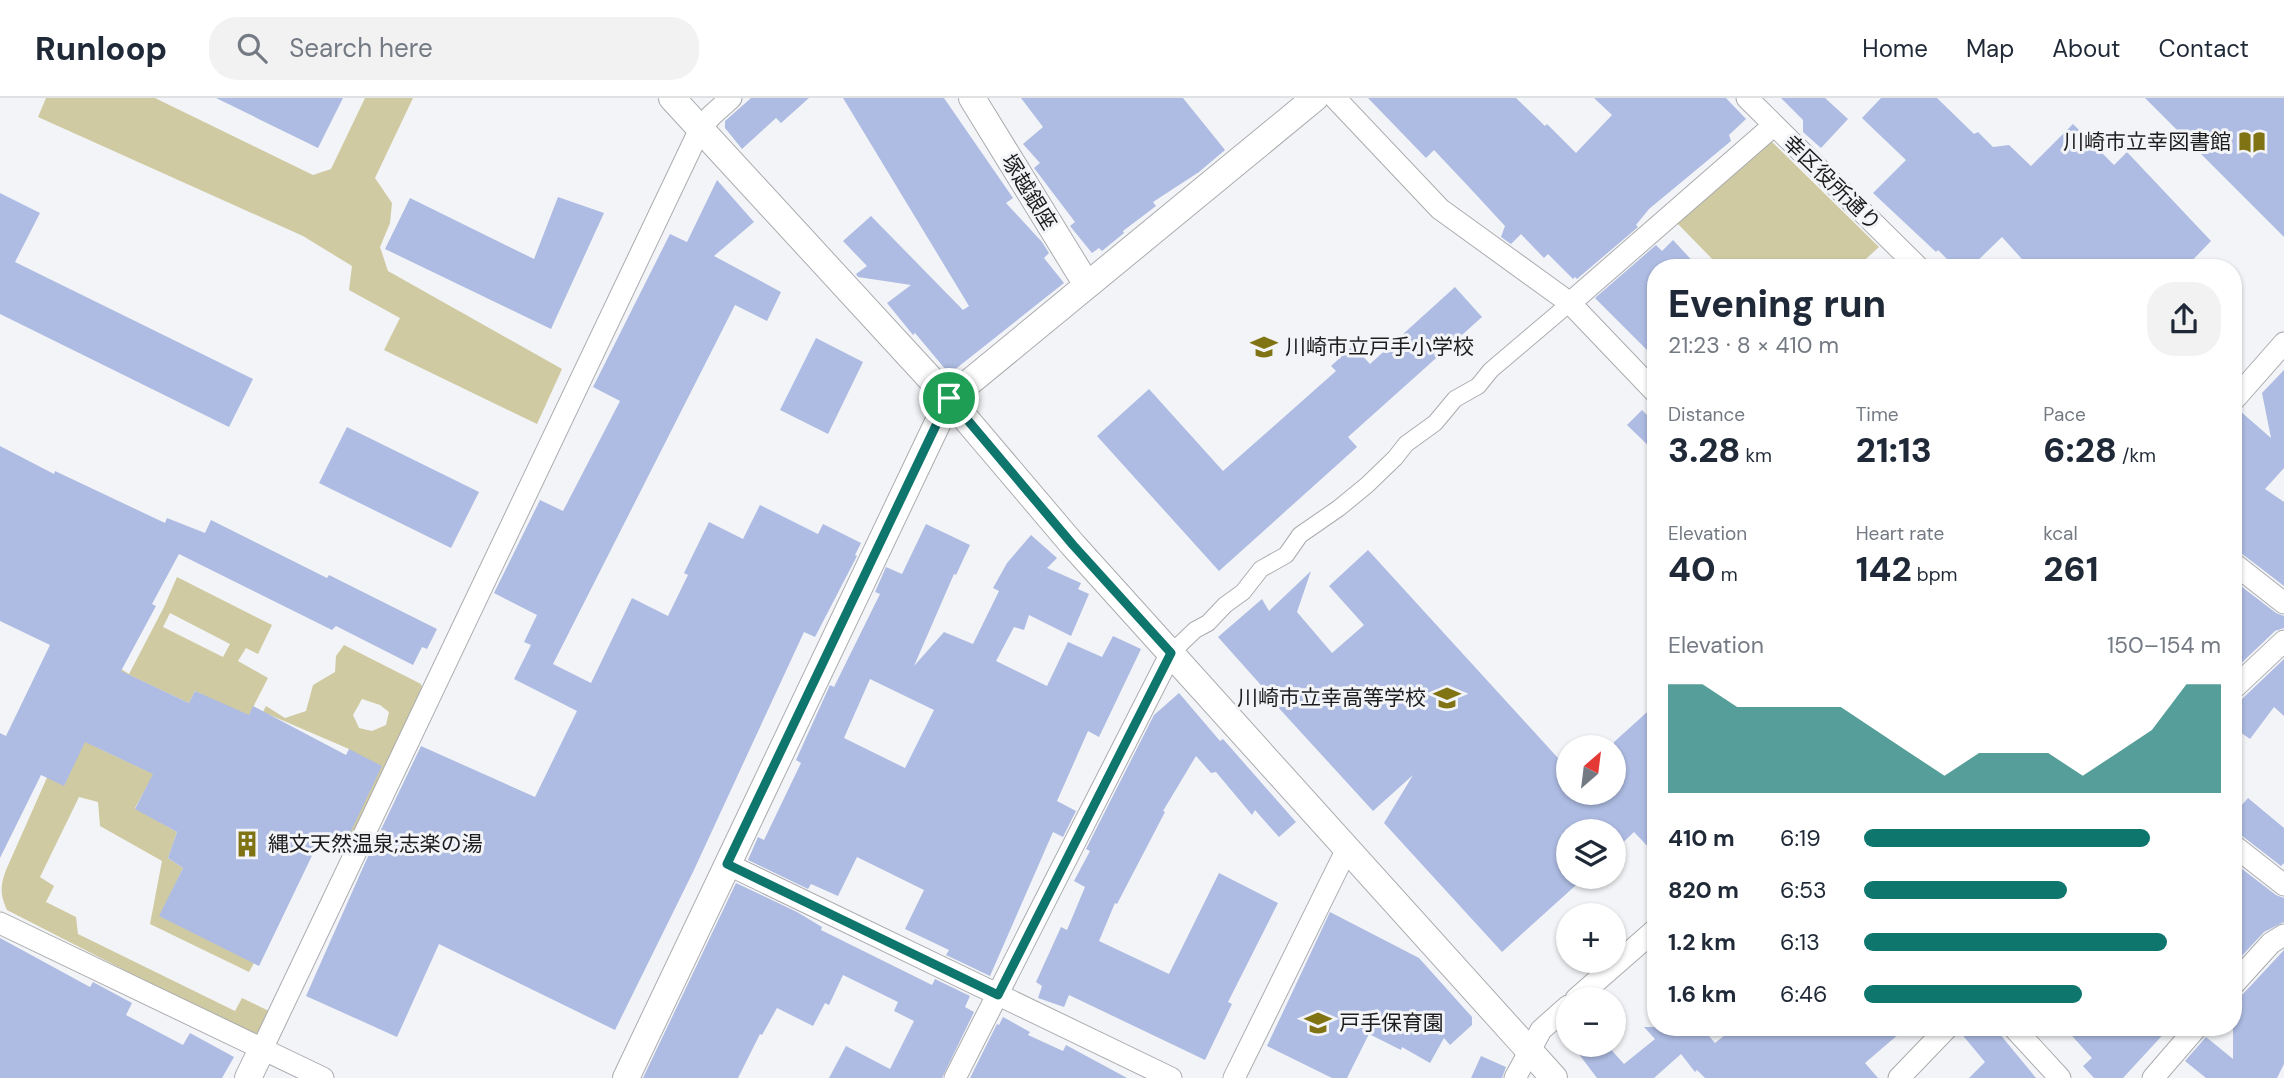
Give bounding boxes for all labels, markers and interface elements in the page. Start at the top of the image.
search box [209,17,699,80]
text: Runloop [35,27,167,70]
icon: search [233,29,271,67]
text: Search here [289,31,433,65]
text: Home [1862,33,1928,64]
text: Map [1966,33,2014,64]
text: About [2052,33,2121,64]
text: Contact [2159,33,2249,64]
library icon: 川崎市立幸図書館 [2237,127,2267,157]
place label: 川崎市立幸図書館 [2063,128,2231,156]
street label: 幸区役所通り [1777,129,1887,237]
street label: 塚越銀座 [995,149,1063,235]
text: Evening run [1668,279,1886,329]
button: share [2147,282,2221,356]
text: 21:23 · 8 × 410 m [1668,330,1839,360]
school or university icon: 川崎市立戸手小学校 [1249,332,1279,362]
place label: 川崎市立戸手小学校 [1285,333,1474,361]
pin [919,368,979,428]
icon: arrive [930,379,968,417]
text: Distance [1668,402,1745,427]
text: Time [1856,402,1899,427]
text: Pace [2043,402,2086,427]
text: 3.28 [1668,427,1740,473]
text: 21:13 [1856,427,1932,473]
text: 6:28 [2043,427,2117,473]
text: km [1740,443,1772,468]
text: /km [2117,443,2156,468]
text: Elevation [1668,521,1747,546]
text: Heart rate [1856,521,1944,546]
text: kcal [2043,521,2078,546]
text: 40 [1668,546,1716,592]
text: 142 [1856,546,1912,592]
text: 261 [2043,546,2099,592]
text: m [1716,562,1738,587]
text: bpm [1912,562,1958,587]
text: Elevation [1668,630,1764,660]
text: 150–154 m [2107,630,2221,660]
school or university icon: 川崎市立幸高等学校 [1432,683,1462,713]
place label: 川崎市立幸高等学校 [1237,684,1426,712]
north arrow [1556,735,1626,805]
map controls [1556,735,1626,1057]
button: layers [1556,819,1626,889]
text: 410 m [1668,823,1735,853]
text: 6:19 [1780,823,1821,853]
building icon: 縄文天然温泉;志楽の湯 [232,829,262,859]
place label: 縄文天然温泉;志楽の湯 [268,830,483,858]
text: 820 m [1668,875,1739,905]
text: 6:53 [1780,875,1827,905]
button: + [1556,903,1626,973]
text: 1.2 km [1668,927,1736,957]
text: 6:13 [1780,927,1820,957]
text: 1.6 km [1668,979,1736,1009]
text: 6:46 [1780,979,1828,1009]
button: − [1556,987,1626,1057]
school or university icon: 戸手保育園 [1303,1008,1333,1038]
place label: 戸手保育園 [1339,1009,1444,1037]

